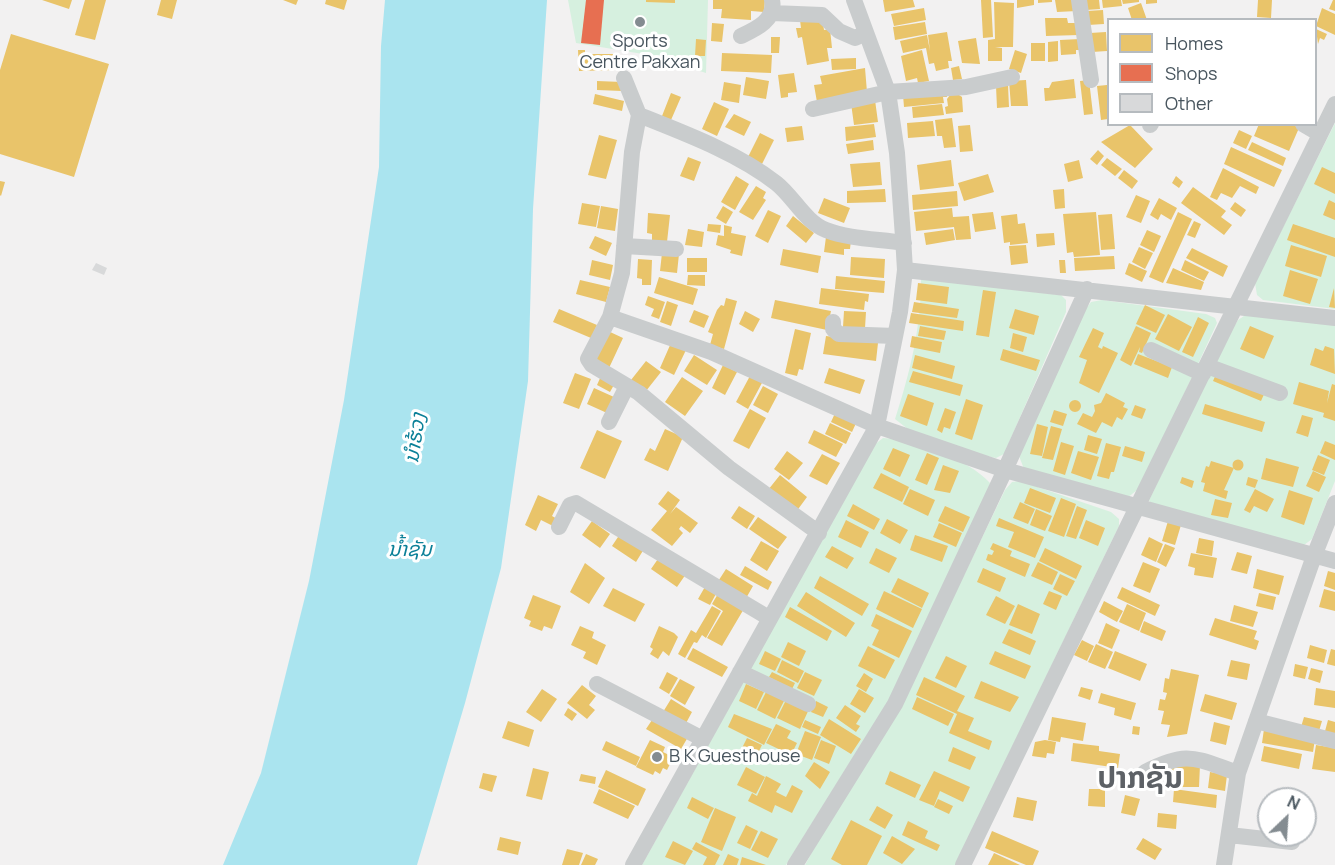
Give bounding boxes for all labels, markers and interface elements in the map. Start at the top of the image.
marker: Sports Centre Pakxan [633,15,647,29]
legend [1107,18,1317,126]
place label: Sports Centre Pakxan [580,31,700,74]
text: Homes [1165,31,1223,55]
text: Shops [1165,61,1217,85]
text: Other [1165,91,1213,115]
water label: ນຳ້ຮວງ [401,411,431,465]
water label: ນ້ຳຊັນ [388,538,432,562]
place label: B K Guesthouse [669,746,800,768]
marker: B K Guesthouse [650,750,664,764]
district label: ປາກຊັນ [1097,762,1183,798]
north arrow [1257,787,1317,847]
text: N [1284,790,1304,815]

